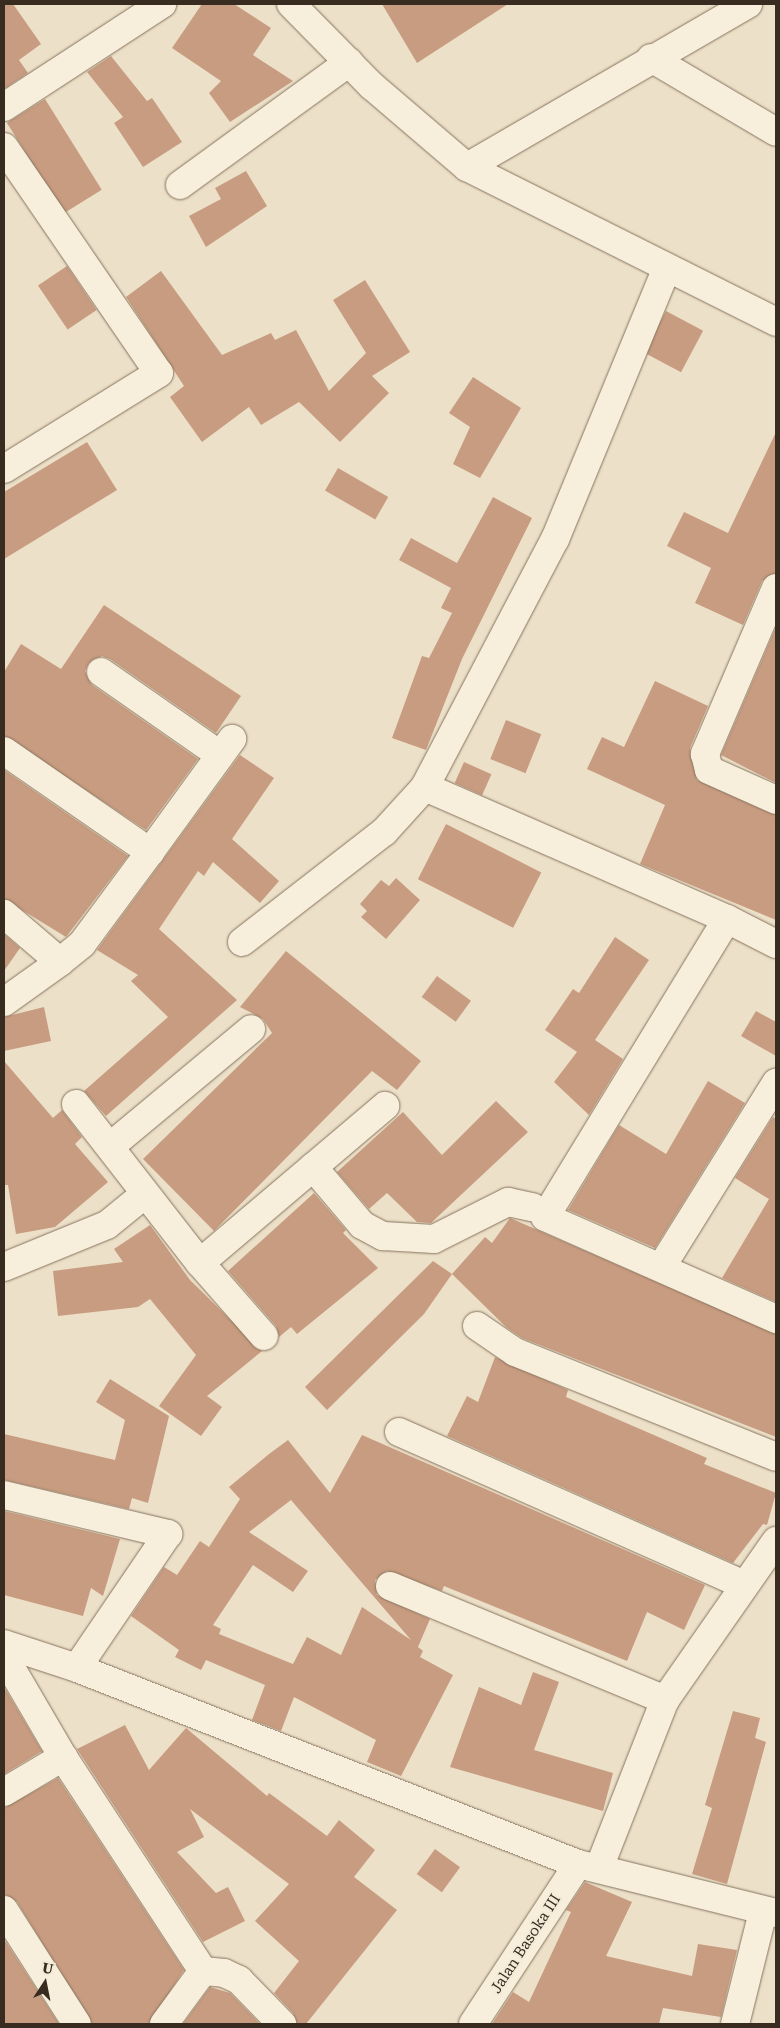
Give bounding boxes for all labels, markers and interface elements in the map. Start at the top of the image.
street label: Jalan Basoka III [487,1891,565,1997]
north arrow [20,1958,70,2008]
text: U [41,1959,55,1977]

